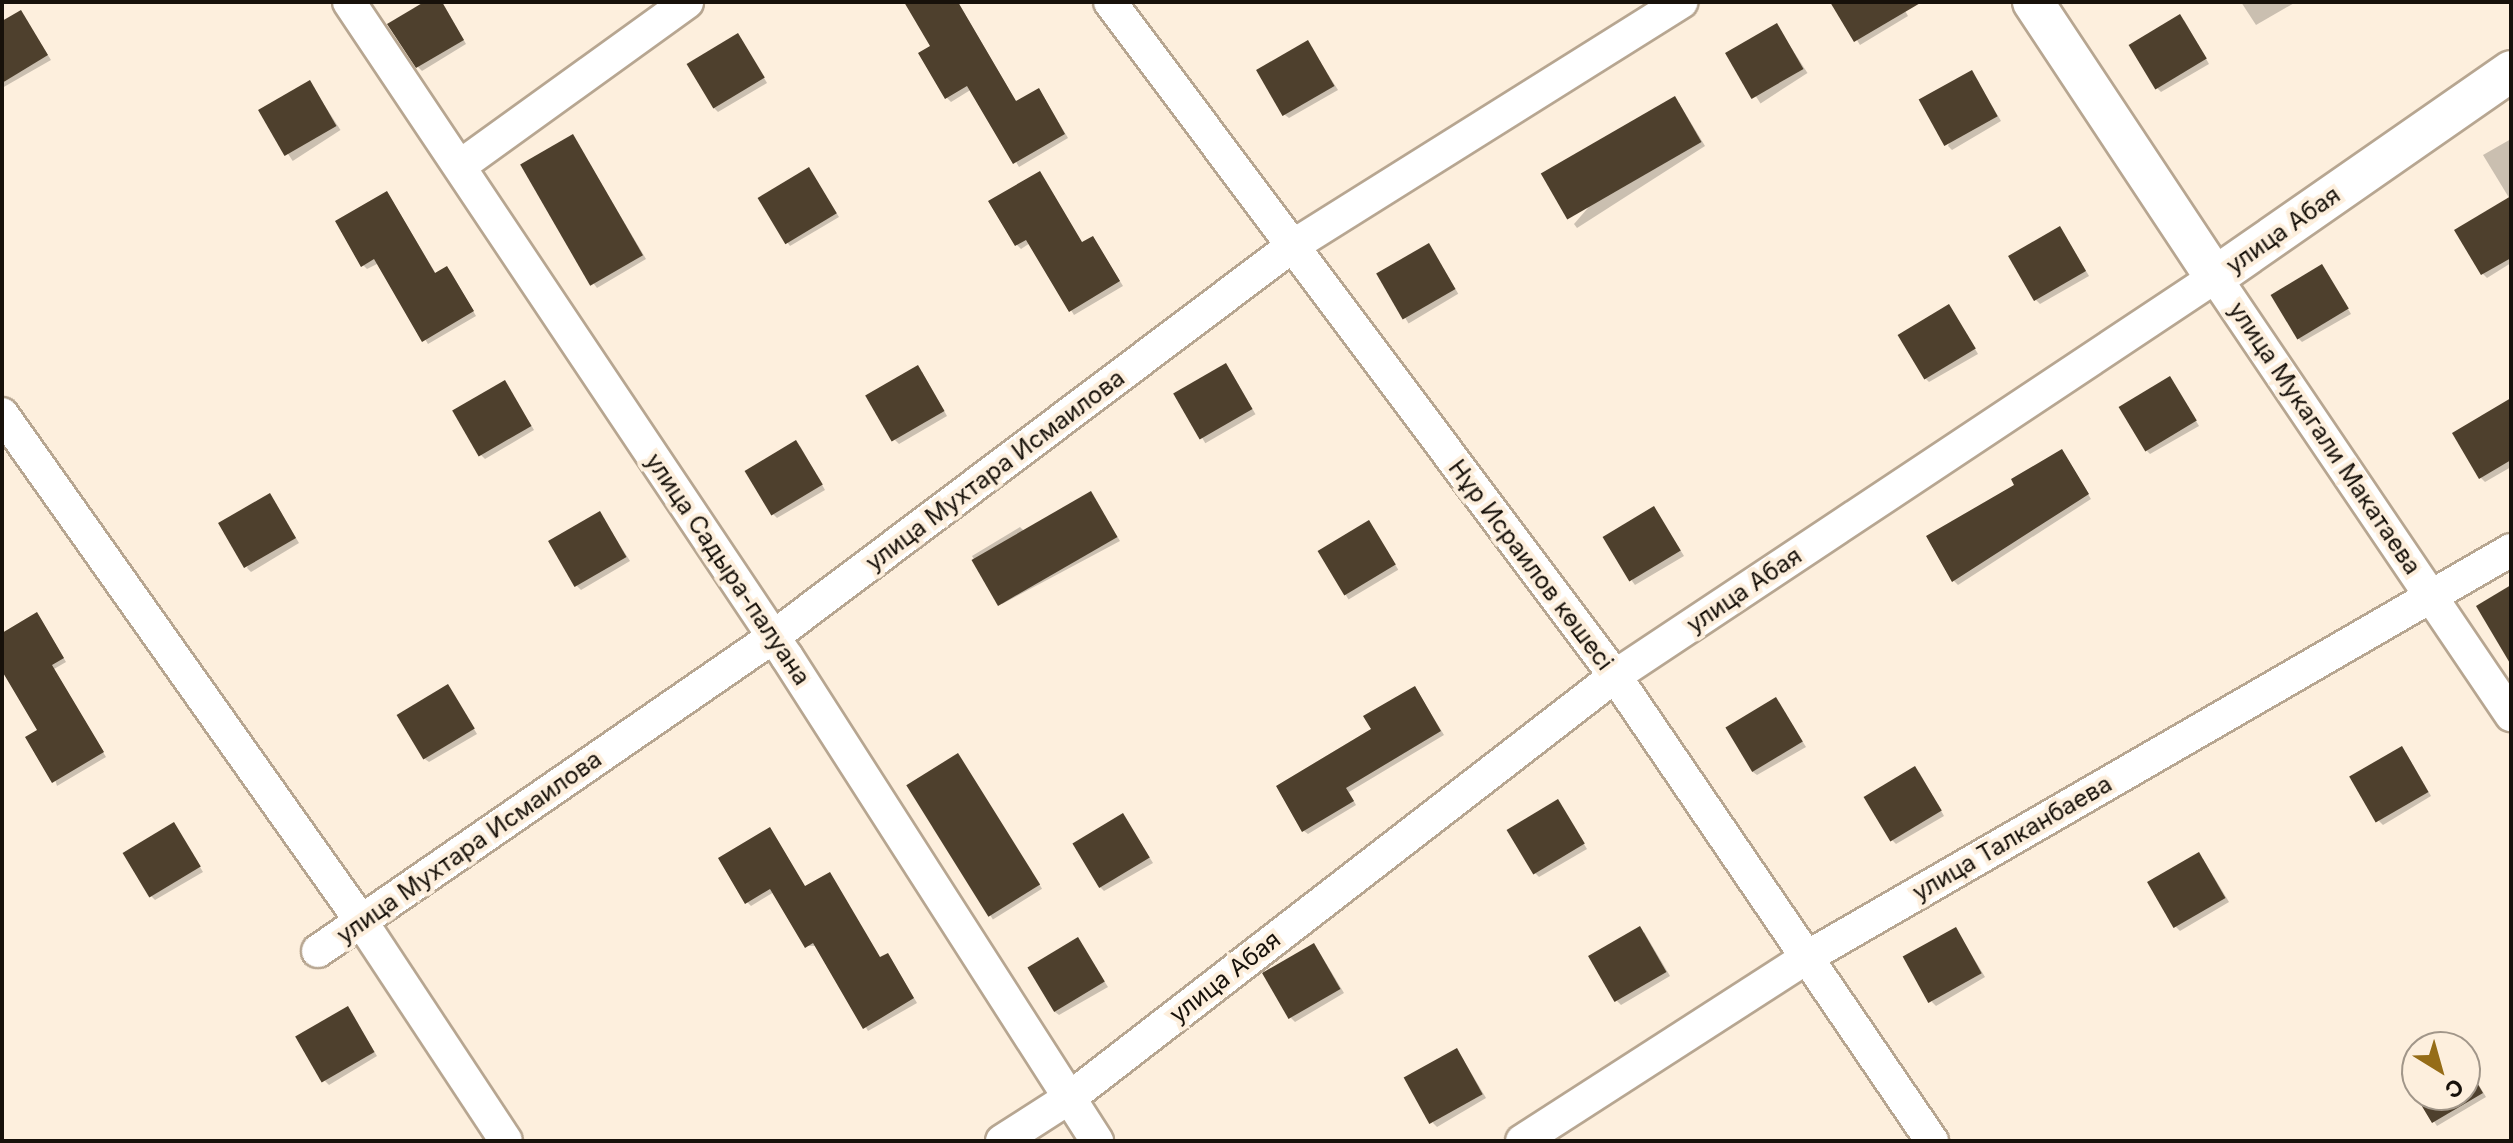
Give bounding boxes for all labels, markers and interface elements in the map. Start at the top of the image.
street label: улица Абая [2220,180,2346,280]
street label: улица Мукагали Макатаева [2223,296,2427,580]
street label: улица Мухтара Исмаилова [860,363,1130,577]
street label: улица Садыра-палуана [640,447,816,691]
street label: Нұр Исраилов көшесі [1443,454,1619,676]
street label: улица Абая [1681,541,1807,639]
street label: улица Мухтара Исмаилова [331,744,607,950]
street label: улица Талканбаева [1907,769,2117,907]
street label: улица Абая [1164,925,1286,1029]
north arrow [2401,1031,2481,1111]
text: С [2440,1073,2469,1104]

